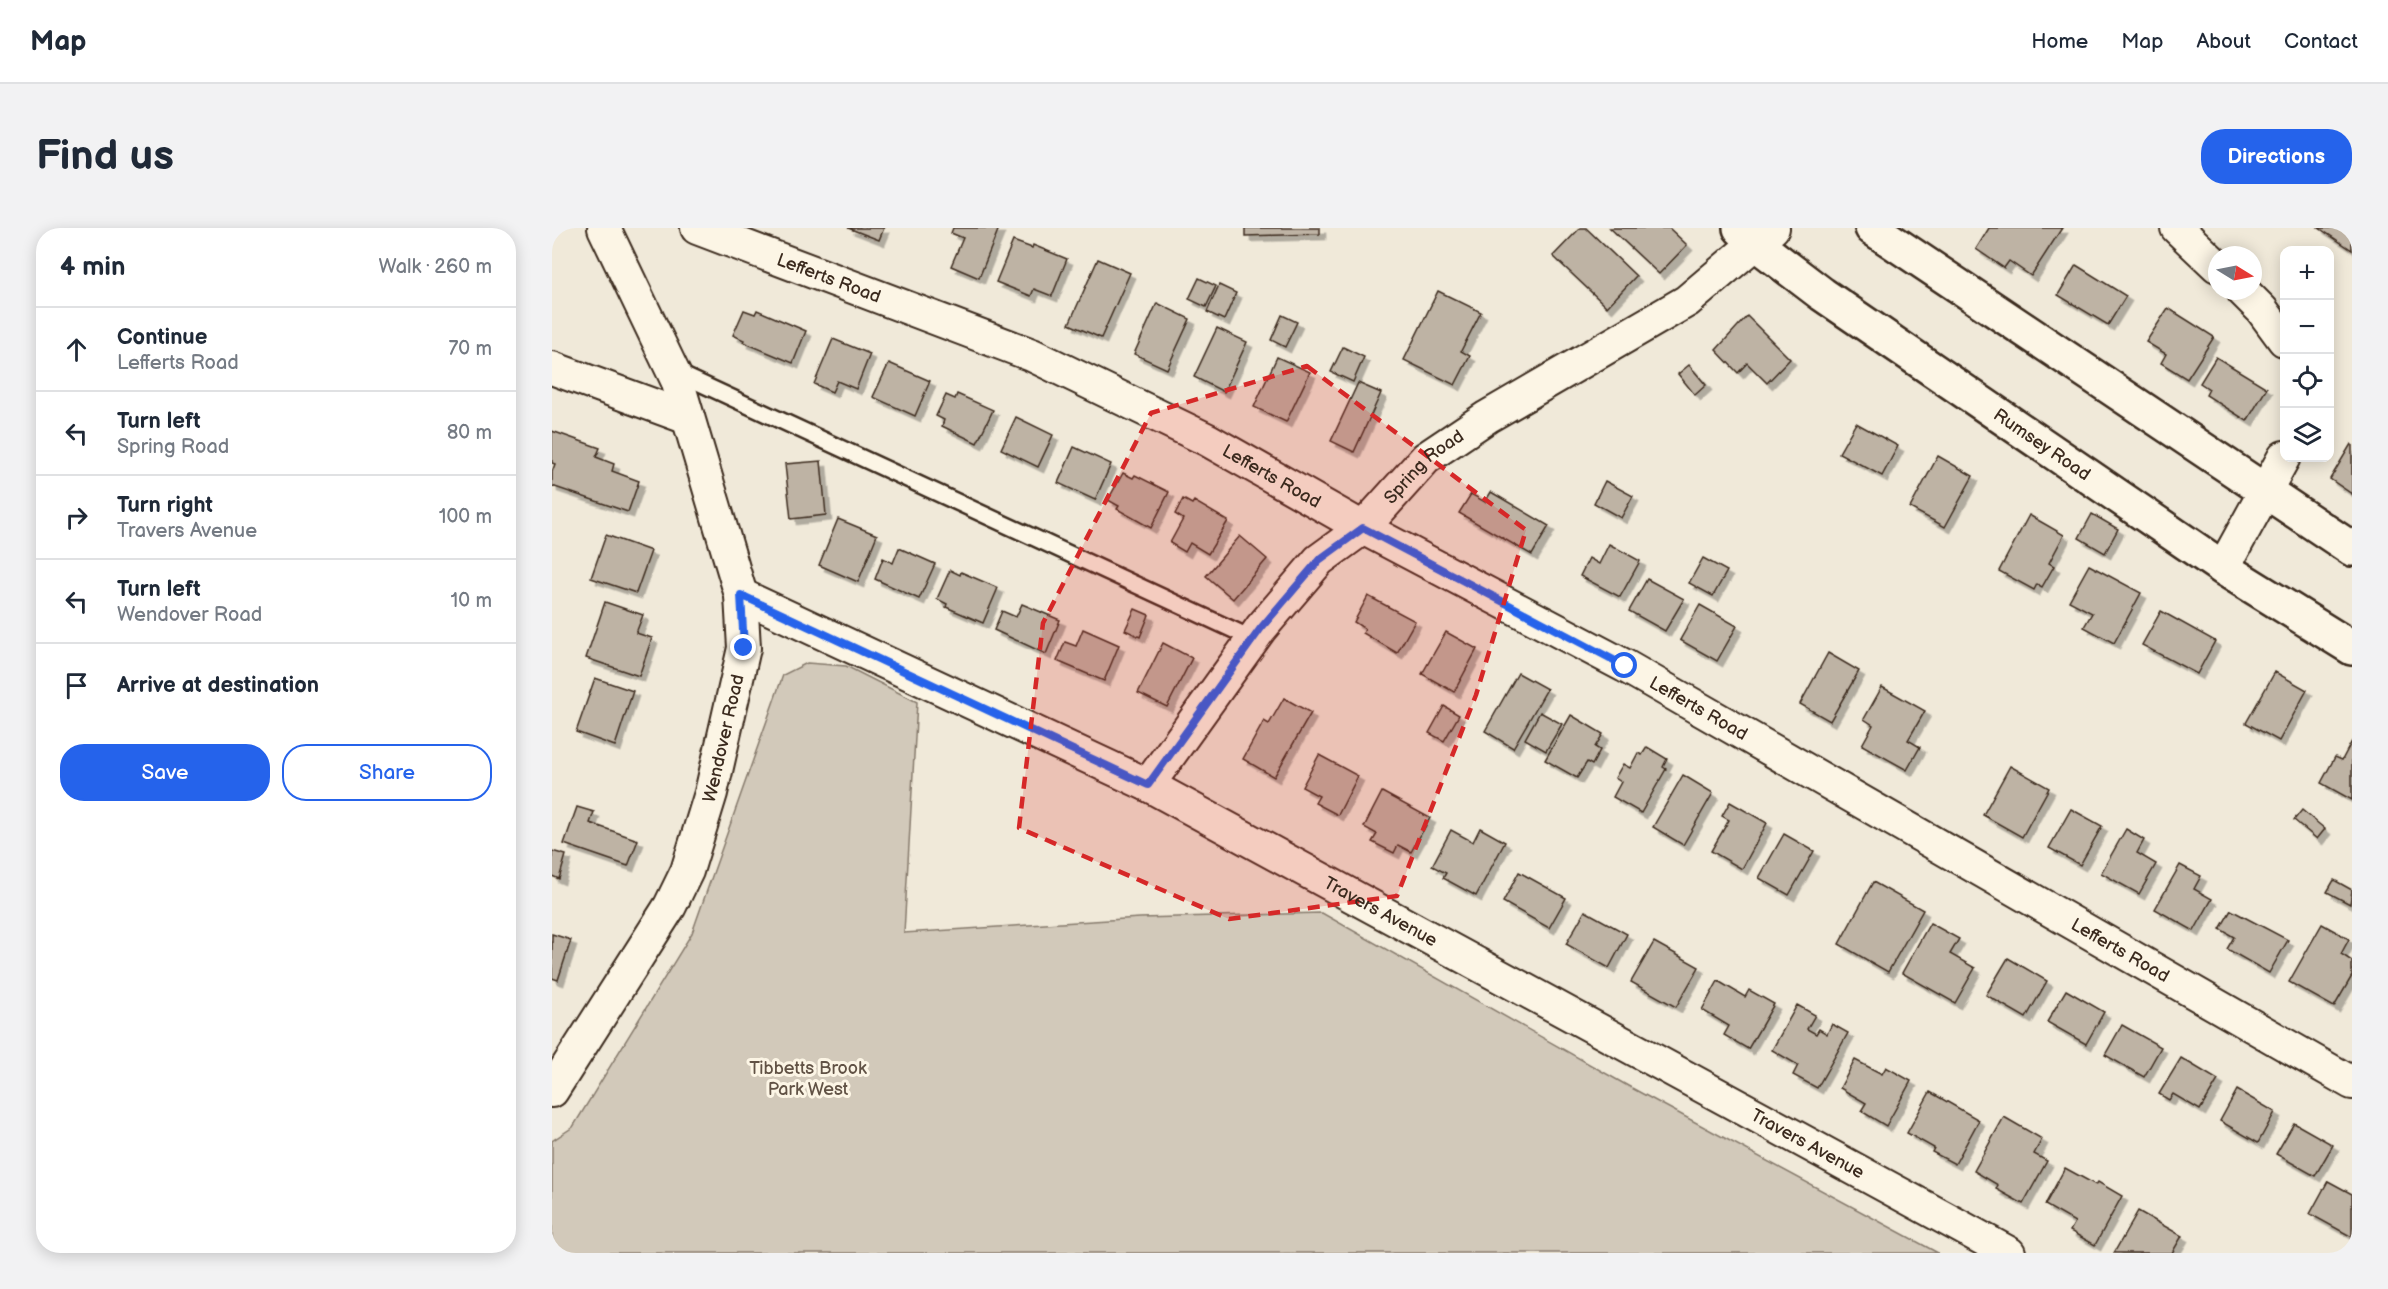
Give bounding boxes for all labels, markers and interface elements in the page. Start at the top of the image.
text: Map [30,25,86,58]
text: Home [2031,29,2088,54]
text: Map [2121,29,2163,54]
text: About [2196,29,2251,54]
text: Contact [2284,29,2358,54]
button: Directions [2201,129,2352,184]
text: Find us [36,131,174,182]
north arrow [2208,246,2262,300]
map controls [2280,246,2334,462]
button: + [2280,246,2334,300]
street label: Lefferts Road [774,249,884,307]
text: 4 min [60,252,125,283]
text: Walk · 260 m [379,255,492,279]
button: − [2280,300,2334,354]
text: Continue [117,324,207,351]
icon: ahead [60,333,93,366]
text: 70 m [448,337,492,361]
text: Lefferts Road [117,351,239,375]
button: locate [2280,354,2334,408]
street label: Rumsey Road [1990,404,2095,485]
text: Turn left [117,408,201,435]
button: layers [2280,408,2334,462]
icon: left [60,417,93,450]
text: 80 m [447,421,492,445]
street label: Spring Road [1379,425,1468,508]
text: Spring Road [117,435,229,459]
street label: Lefferts Road [1219,440,1325,512]
text: Turn right [117,492,213,519]
icon: right [60,501,93,534]
text: 100 m [439,505,492,529]
text: Travers Avenue [117,519,257,543]
text: Turn left [117,576,201,603]
icon: left [60,585,93,618]
text: 10 m [451,589,492,613]
text: Wendover Road [117,603,262,627]
route end [730,634,756,660]
route start [1611,652,1637,678]
icon: arrive [60,669,93,702]
text: Arrive at destination [117,672,319,699]
street label: Wendover Road [698,672,748,805]
street label: Lefferts Road [1646,672,1751,745]
button: Save [60,744,270,801]
button: Share [282,744,492,801]
street label: Travers Avenue [1320,872,1441,951]
street label: Lefferts Road [2067,914,2173,986]
park label: Tibbetts Brook Park West [749,1058,867,1100]
street label: Travers Avenue [1747,1104,1868,1183]

